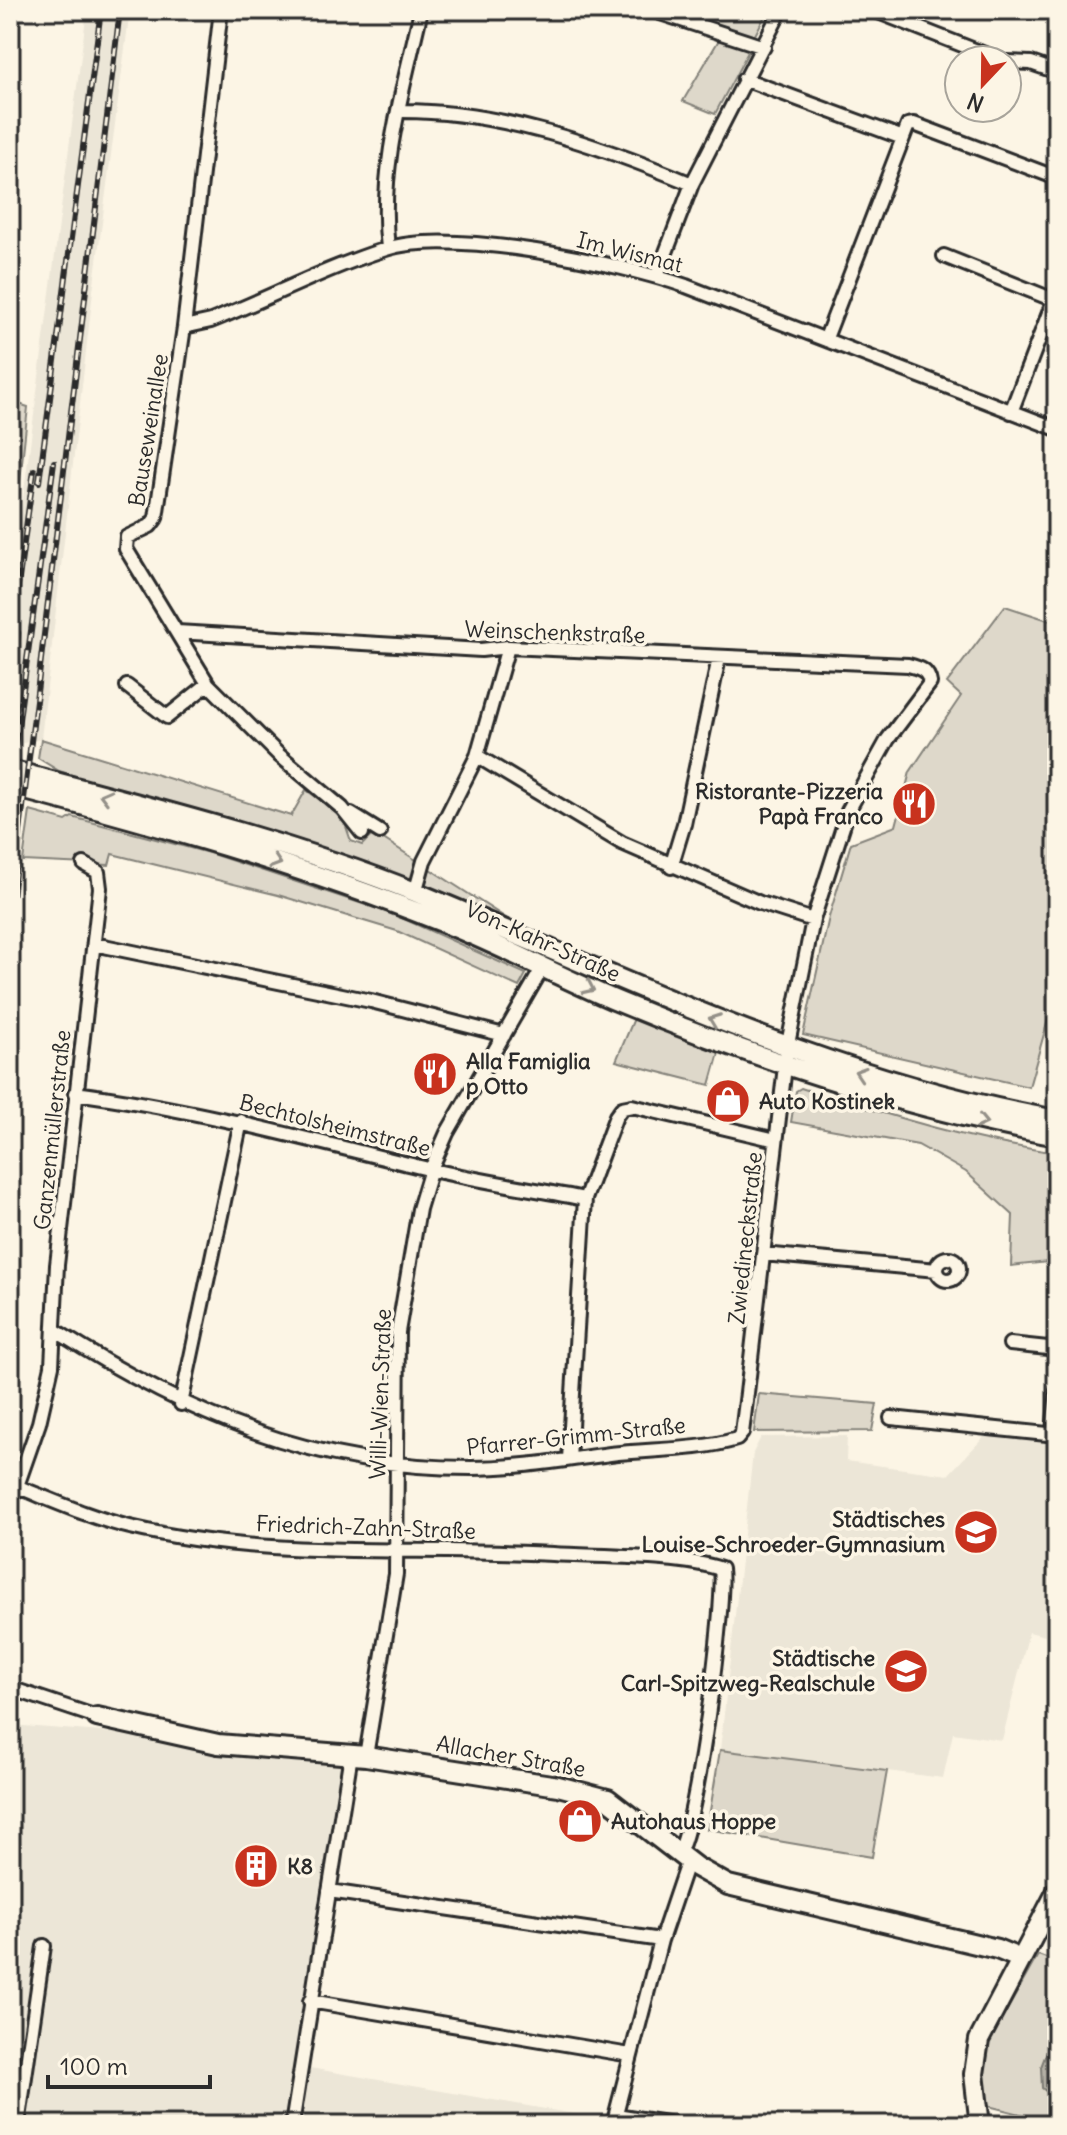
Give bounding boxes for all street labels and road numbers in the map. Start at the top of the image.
street label: Im Wismat [574,225,686,279]
street label: Bauseweinallee [122,351,174,509]
street label: Weinschenkstraße [464,615,646,649]
street label: Von-Kahr-Straße [461,894,625,988]
street label: Ganzenmüllerstraße [28,1029,76,1231]
street label: Bechtolsheimstraße [237,1088,433,1162]
street label: Zwiedineckstraße [722,1150,768,1326]
street label: Willi-Wien-Straße [363,1308,397,1480]
street label: Pfarrer-Grimm-Straße [465,1411,687,1461]
street label: Friedrich-Zahn-Straße [256,1509,476,1545]
street label: Allacher Straße [434,1729,588,1783]

